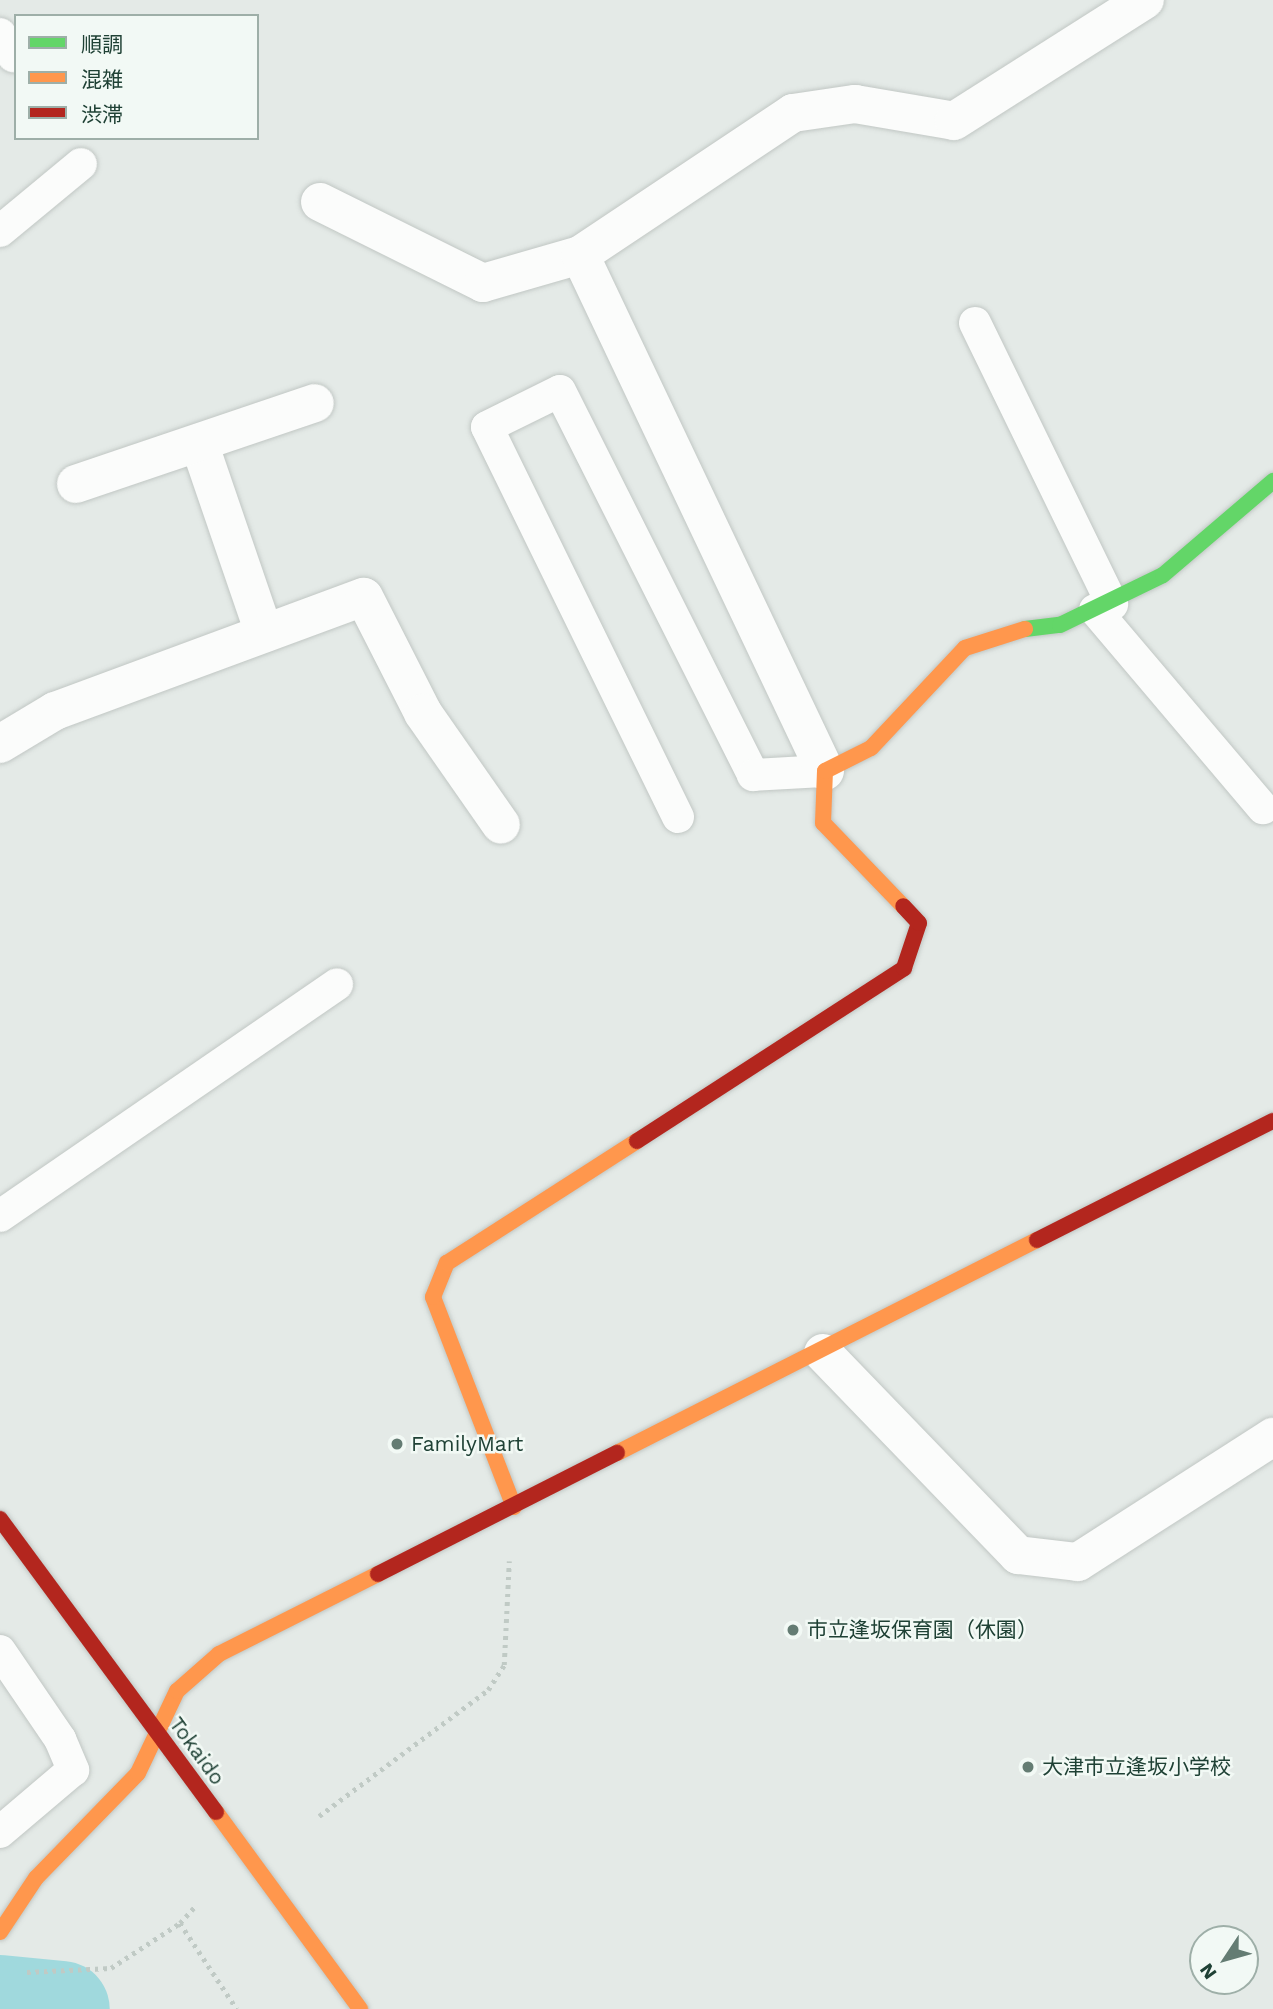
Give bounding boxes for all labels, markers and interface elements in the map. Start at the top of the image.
legend [14,14,259,140]
text: 順調 [81,32,123,57]
text: 混雑 [81,67,123,92]
text: 渋滞 [81,102,123,127]
place label: FamilyMart [411,1431,523,1457]
marker: FamilyMart [389,1436,405,1452]
place label: 市立逢坂保育園（休園） [807,1617,1038,1643]
marker: 市立逢坂保育園（休園） [785,1622,801,1638]
street label: Tokaido [164,1712,230,1790]
place label: 大津市立逢坂小学校 [1042,1754,1231,1780]
marker: 大津市立逢坂小学校 [1020,1759,1036,1775]
north arrow [1189,1925,1259,1995]
text: N [1195,1959,1222,1984]

